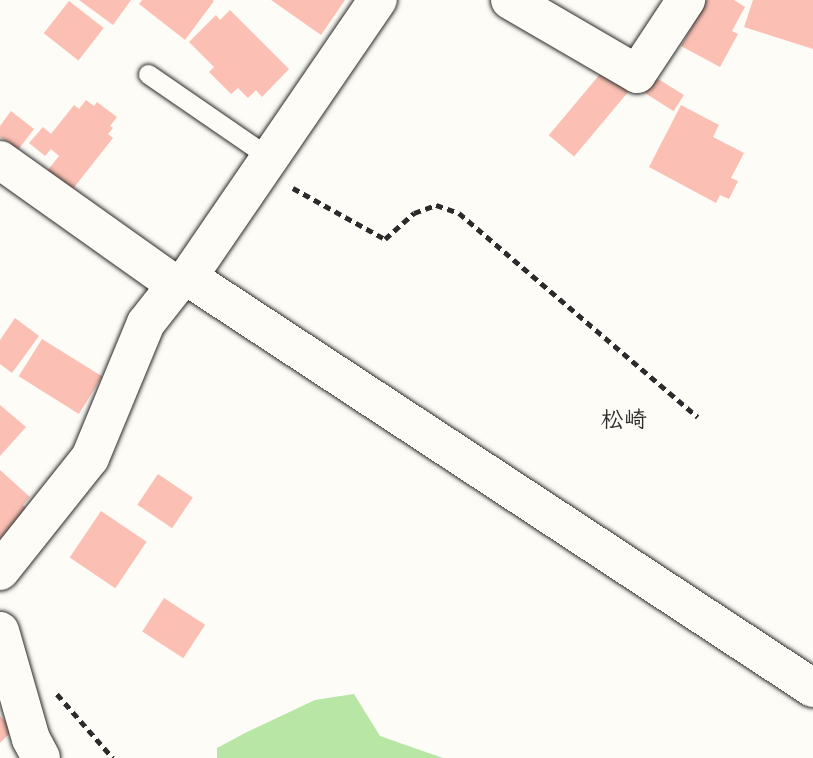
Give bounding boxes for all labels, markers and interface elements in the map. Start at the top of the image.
district label: 松崎 [601,406,647,434]

